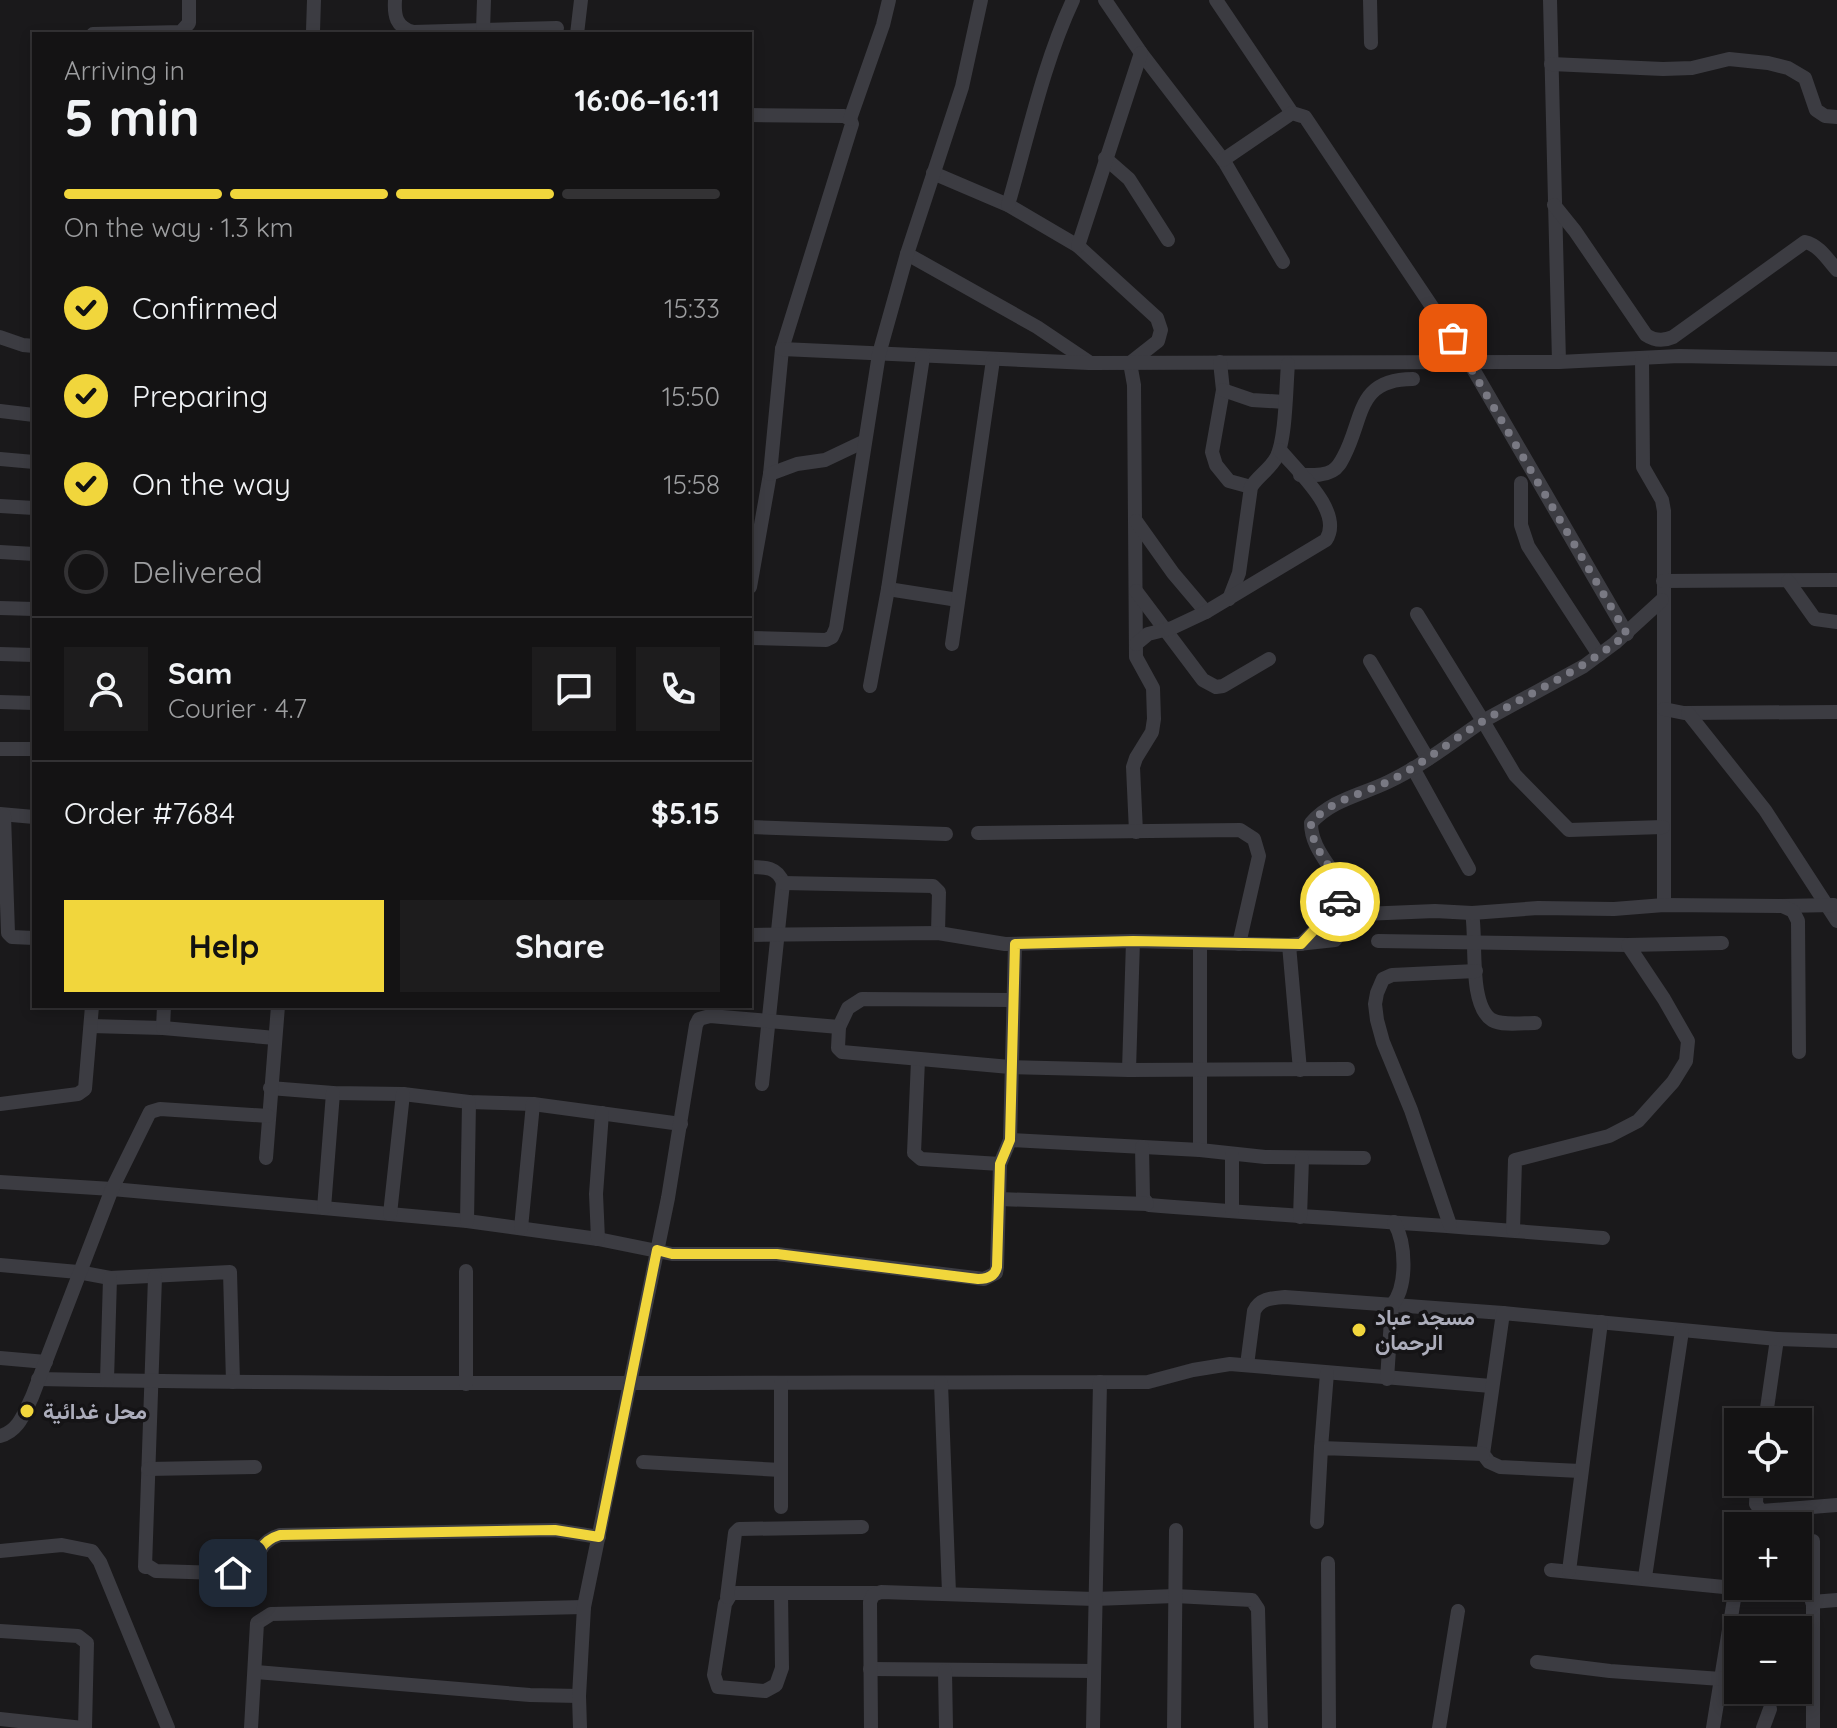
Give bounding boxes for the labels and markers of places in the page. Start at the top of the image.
pin [1419,304,1487,372]
place label: مسجد عباد الرحمان [1375,1303,1475,1356]
marker: مسجد عباد الرحمان [1350,1321,1368,1339]
place label: محل غدائية [43,1397,147,1425]
marker: محل غدائية [18,1402,36,1420]
pin [199,1539,267,1607]

